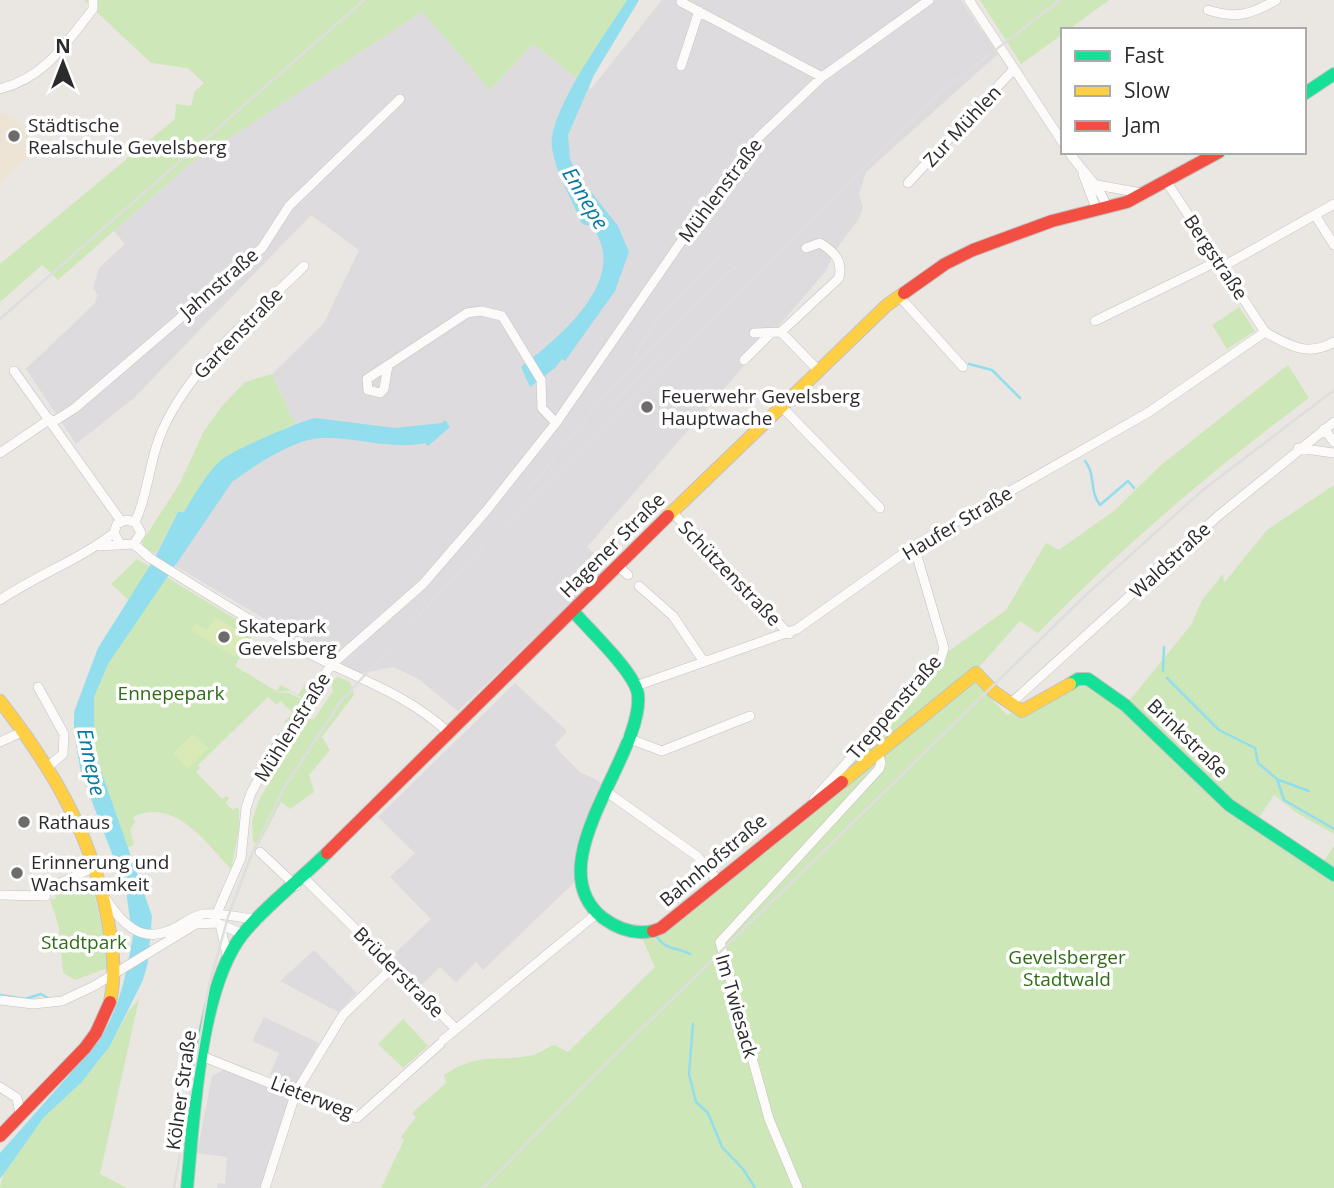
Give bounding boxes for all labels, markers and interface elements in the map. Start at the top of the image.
north arrow [28,28,98,98]
legend [1061,28,1306,154]
text: N [55,33,71,59]
text: Fast [1124,41,1164,69]
text: Slow [1124,76,1170,104]
street label: Zur Mühlen [917,80,1007,172]
text: Jam [1122,111,1161,139]
place label: Städtische Realschule Gevelsberg [28,112,226,160]
marker: Städtische Realschule Gevelsberg [6,128,22,144]
street label: Mühlenstraße [672,133,768,247]
water label: Ennepe [556,162,616,234]
street label: Bergstraße [1178,209,1254,305]
street label: Jahnstraße [173,242,264,325]
street label: Gartenstraße [188,282,288,384]
place label: Feuerwehr Gevelsberg Hauptwache [661,383,860,431]
marker: Feuerwehr Gevelsberg Hauptwache [639,399,655,415]
street label: Haufer Straße [897,480,1017,566]
street label: Hagener Straße [554,487,670,603]
street label: Schützenstraße [673,515,787,631]
street label: Waldstraße [1124,516,1216,604]
place label: Skatepark Gevelsberg [238,613,337,661]
marker: Skatepark Gevelsberg [216,629,232,645]
street label: Treppenstraße [841,649,947,765]
street label: Mühlenstraße [248,667,336,787]
park label: Ennepepark [118,680,224,706]
street label: Brinkstraße [1142,693,1234,783]
water label: Ennepe [71,726,113,798]
street label: Bahnhofstraße [654,808,772,912]
place label: Rathaus [38,809,110,835]
marker: Rathaus [16,814,32,830]
place label: Erinnerung und Wachsamkeit [31,849,169,897]
marker: Erinnerung und Wachsamkeit [9,865,25,881]
street label: Brüderstraße [348,921,450,1023]
park label: Stadtpark [41,929,127,955]
park label: Gevelsberger Stadtwald [1008,944,1126,992]
street label: Im Twiesack [710,951,764,1061]
street label: Kölner Straße [160,1028,202,1152]
street label: Lieterweg [267,1069,357,1125]

